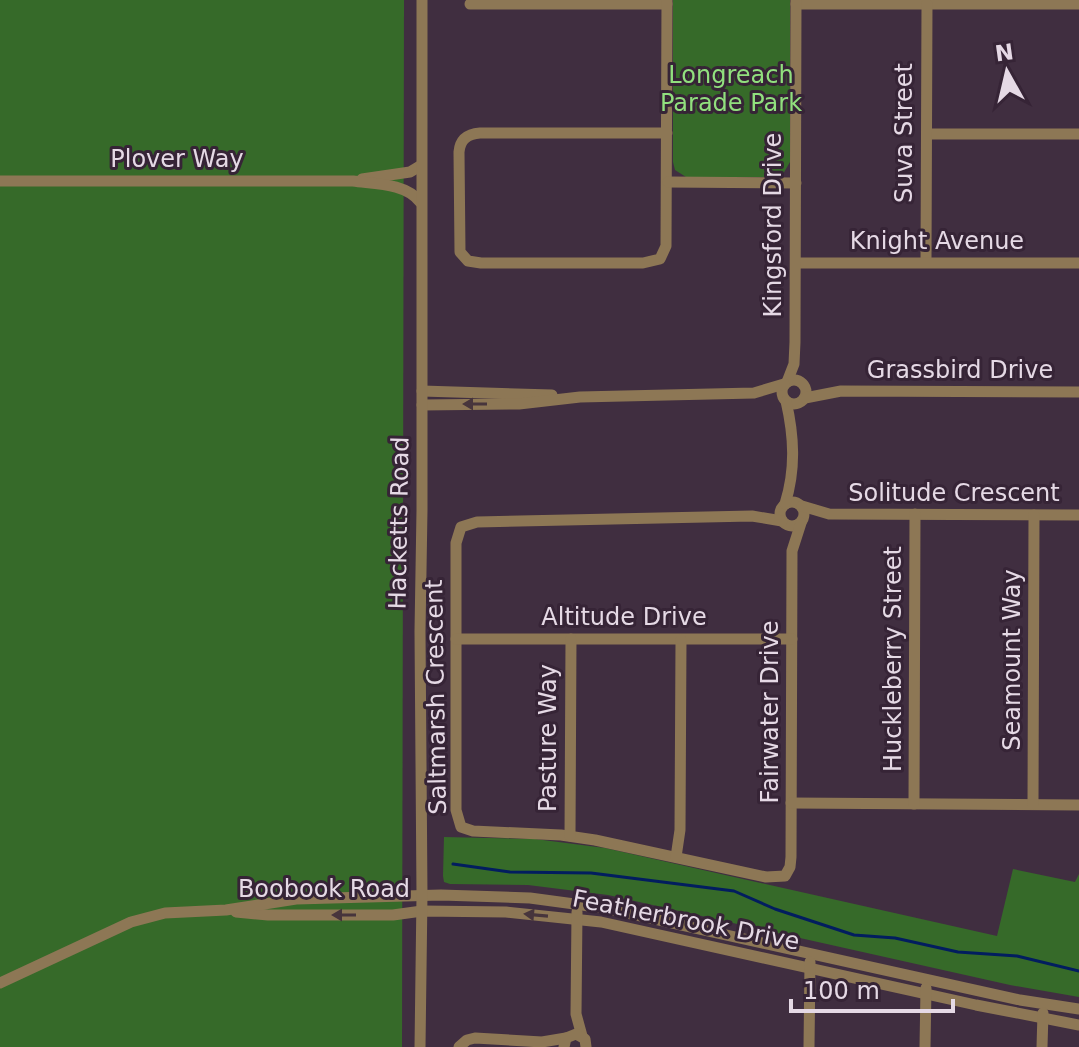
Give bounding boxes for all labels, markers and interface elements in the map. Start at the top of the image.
north arrow [967,32,1047,112]
text: N [993,39,1015,66]
park label: Longreach Parade Park [660,61,802,117]
street label: Suva Street [890,63,918,203]
street label: Kingsford Drive [759,133,787,317]
street label: Plover Way [110,145,244,173]
street label: Knight Avenue [850,227,1024,255]
street label: Grassbird Drive [867,356,1053,384]
one-way arrow [462,398,487,411]
street label: Hacketts Road [383,436,415,610]
street label: Solitude Crescent [848,479,1060,507]
street label: Huckleberry Street [879,546,907,772]
street label: Seamount Way [998,569,1026,751]
street label: Saltmarsh Crescent [420,579,452,815]
street label: Altitude Drive [541,603,707,631]
street label: Fairwater Drive [756,621,784,803]
street label: Pasture Way [534,664,562,812]
street label: Boobook Road [238,875,410,903]
street label: Featherbrook Drive [570,884,802,956]
one-way arrow [524,908,549,921]
one-way arrow [331,909,356,921]
scale bar [791,963,953,1013]
text: 100 m [803,977,880,1005]

